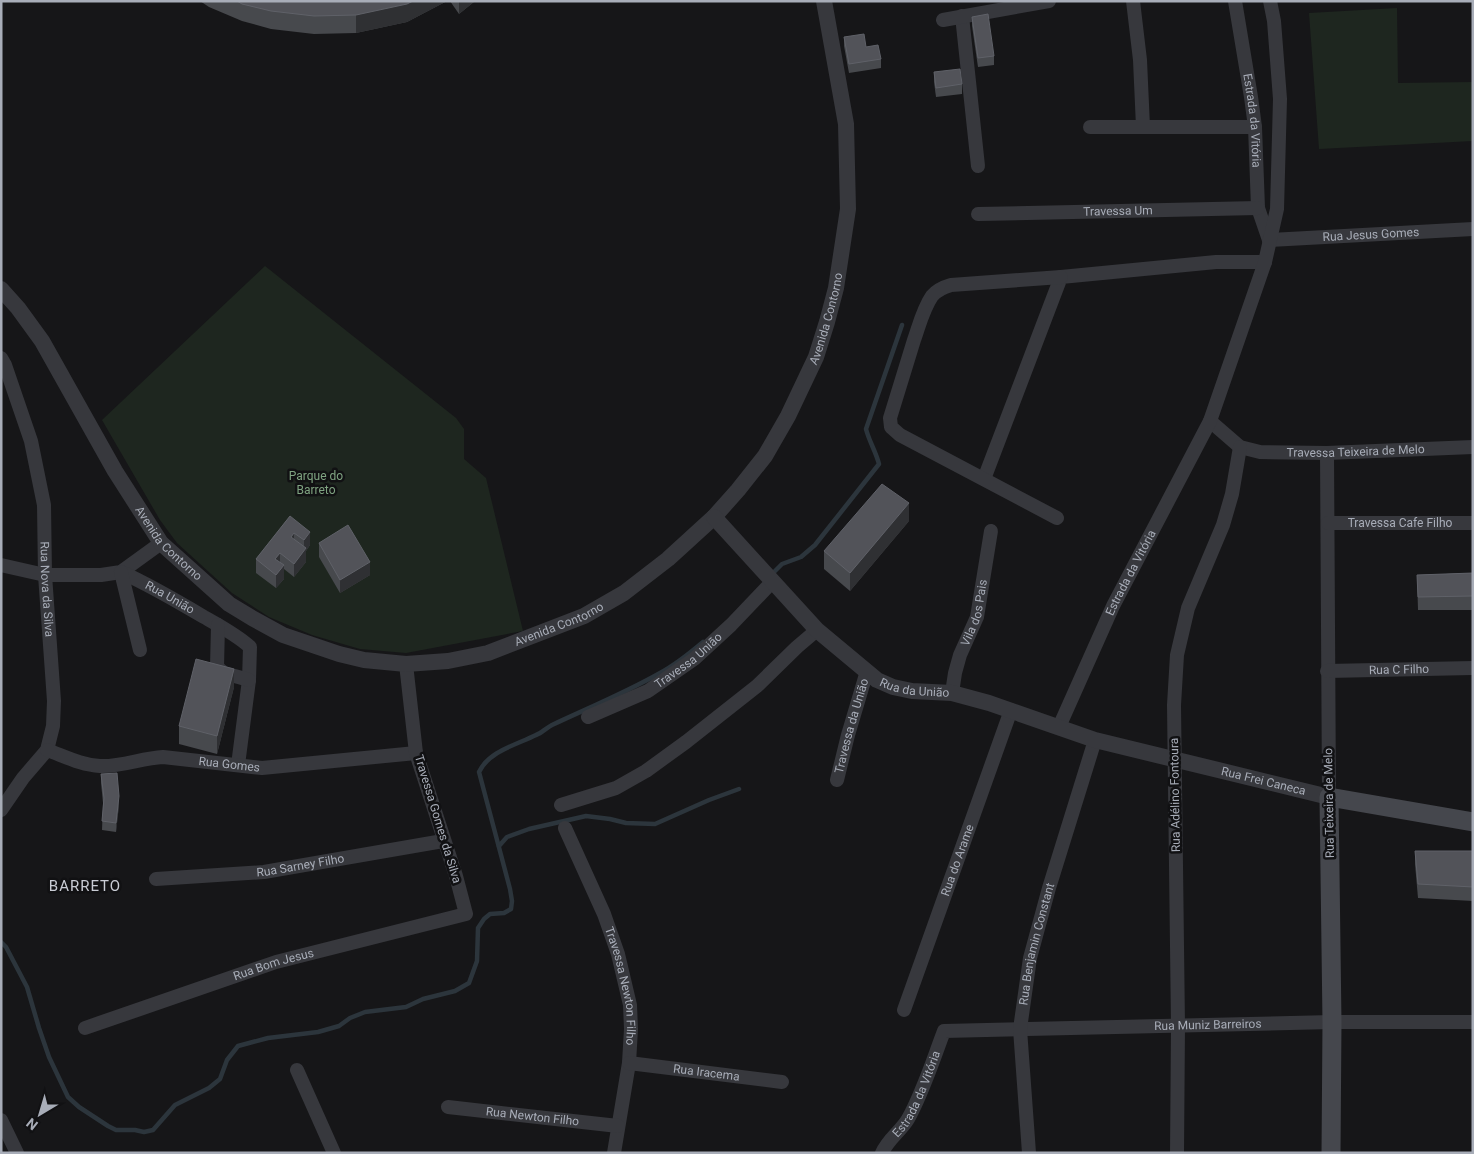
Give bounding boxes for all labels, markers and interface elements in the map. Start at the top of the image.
street label: Estrada da Vitória [1240,73,1264,168]
street label: Travessa Um [1083,203,1153,219]
street label: Rua Jesus Gomes [1322,225,1420,244]
street label: Avenida Contorno [806,272,845,367]
street label: Travessa Teixeira de Melo [1287,442,1425,460]
park label: Parque do Barreto [289,469,343,497]
street label: Avenida Contorno [132,504,205,583]
street label: Travessa Cafe Filho [1348,516,1453,530]
street label: Estrada da Vitória [1103,528,1159,618]
street label: Rua Nova da Silva [38,541,56,637]
street label: Rua União [143,578,197,617]
street label: Vila dos Pais [958,578,990,648]
street label: Avenida Contorno [513,599,606,649]
street label: Travessa União [652,630,725,691]
street label: Rua C Filho [1369,662,1429,677]
street label: Rua da União [878,675,950,700]
street label: Travessa da União [832,677,871,775]
street label: Rua Adélino Fontoura [1167,738,1183,852]
street label: Rua Teixeira de Melo [1321,748,1337,858]
street label: Travessa Gomes da Silva [412,753,464,885]
street label: Rua Gomes [198,754,261,775]
street label: Rua Frei Caneca [1220,764,1307,798]
street label: Rua do Arame [938,822,977,898]
street label: Rua Sarney Filho [256,851,345,879]
district label: BARRETO [49,877,121,895]
street label: Rua Benjamin Constant [1016,881,1057,1006]
street label: Travessa Newton Filho [602,925,638,1046]
street label: Rua Bom Jesus [231,946,315,983]
street label: Rua Muniz Barreiros [1154,1017,1262,1033]
street label: Estrada da Vitória [889,1049,943,1140]
street label: Rua Iracema [672,1062,740,1084]
north arrow [15,1089,65,1139]
street label: Rua Newton Filho [485,1104,580,1129]
text: N [23,1115,41,1134]

